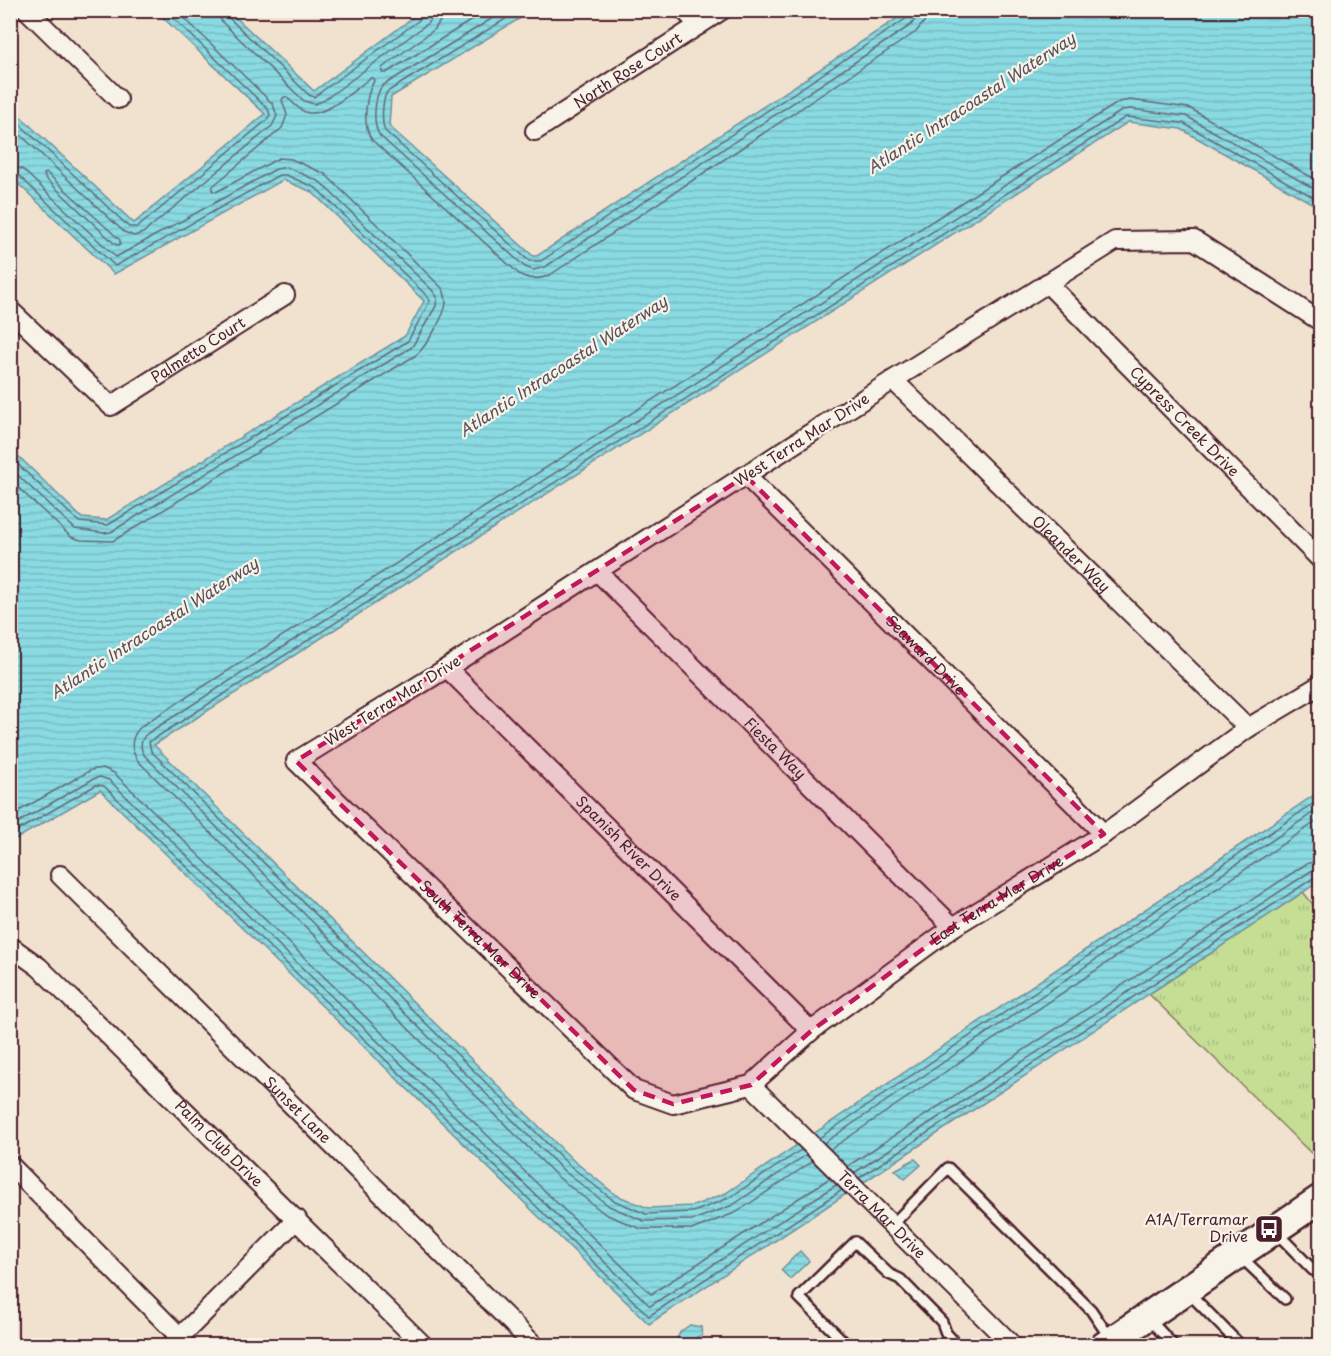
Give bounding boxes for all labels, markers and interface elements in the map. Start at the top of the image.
water label: Atlantic Intracoastal Waterway [862,25,1080,179]
street label: North Rose Court [569,26,686,113]
water label: Atlantic Intracoastal Waterway [454,288,672,442]
street label: Palmetto Court [146,310,249,388]
street label: Cypress Creek Drive [1125,360,1245,481]
street label: West Terra Mar Drive [729,386,873,491]
street label: Oleander Way [1027,509,1116,597]
water label: Atlantic Intracoastal Waterway [45,550,263,704]
street label: Seaward Drive [881,609,972,700]
street label: West Terra Mar Drive [319,648,465,751]
street label: Fiesta Way [739,711,812,784]
street label: Spanish River Drive [571,790,687,906]
street label: East Terra Mar Drive [925,849,1067,950]
street label: South Terra Mar Drive [415,874,547,1004]
street label: Sunset Lane [259,1070,337,1148]
street label: Palm Club Drive [170,1094,269,1192]
street label: Terra Mar Drive [833,1164,932,1263]
place label: A1A/Terramar Drive [1145,1207,1248,1247]
bus stop icon: A1A/Terramar Drive [1253,1213,1285,1245]

